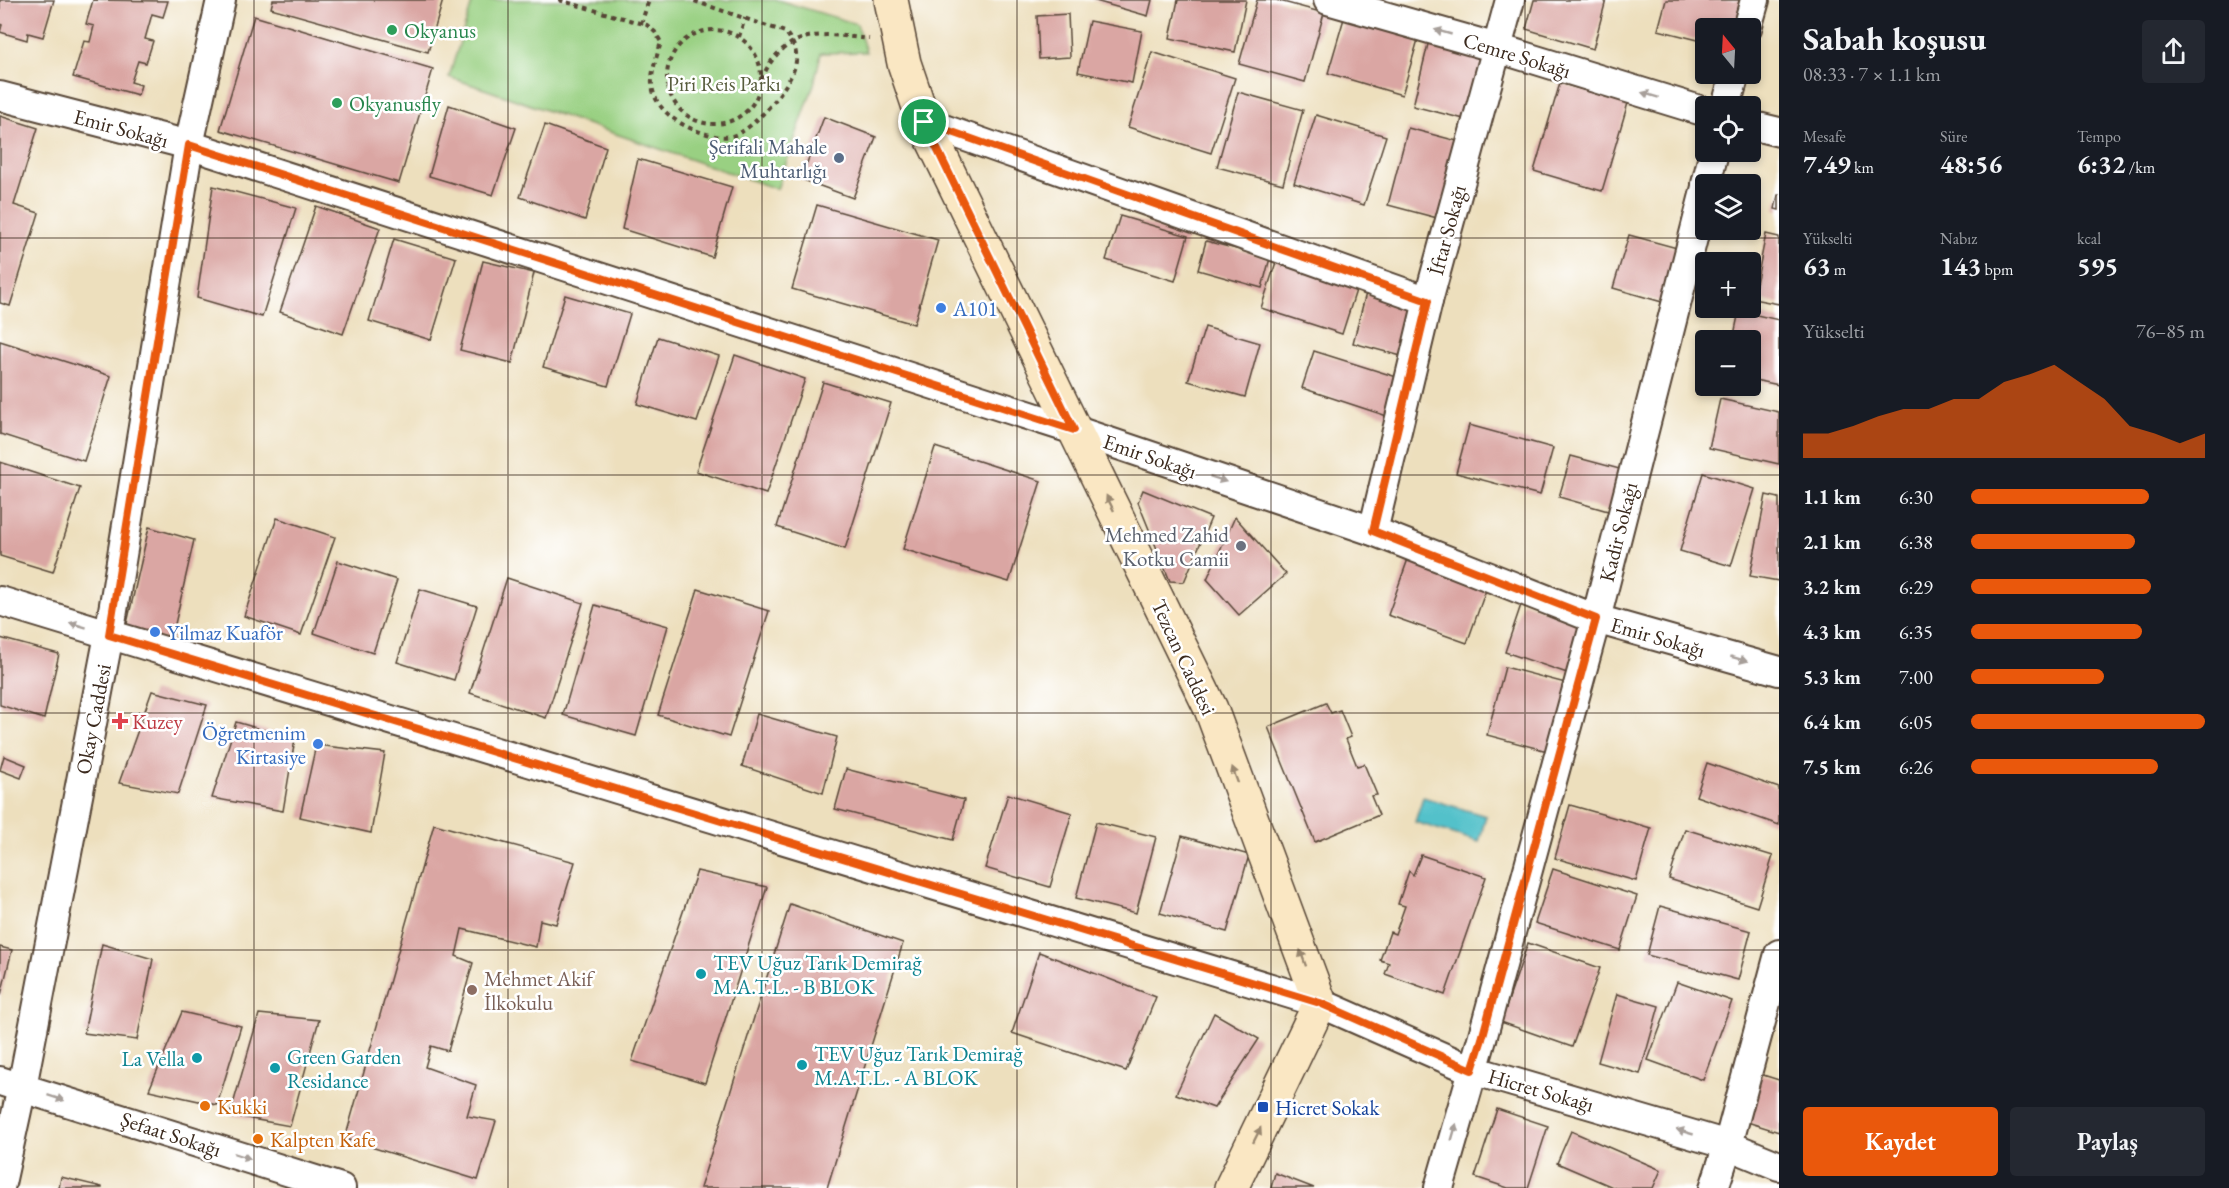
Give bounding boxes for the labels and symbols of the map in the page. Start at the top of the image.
place label: Okyanus [404,17,476,44]
north arrow [1695,18,1761,84]
marker: Okyanus [385,23,399,37]
street label: Cemre Sokağı [1460,26,1574,84]
one-way arrow [1434,27,1452,36]
park label: Piri Reis Parkı [667,70,781,97]
place label: Okyanusfly [349,90,442,117]
one-way arrow [1641,90,1659,99]
marker: Okyanusfly [330,96,344,110]
pin [898,96,949,147]
street label: Emir Sokağı [71,102,171,154]
place label: Şerifali Mahale Muhtarlığı [709,133,827,184]
marker: Şerifali Mahale Muhtarlığı [832,151,846,165]
street label: İftar Sokağı [1422,182,1472,278]
place label: A101 [952,295,998,322]
marker: A101 [934,301,948,315]
street label: Emir Sokağı [1100,427,1200,485]
one-way arrow [1209,474,1227,484]
street label: Kadir Sokağı [1593,479,1643,585]
one-way arrow [1105,494,1115,511]
place label: Mehmed Zahid Kotku Camii [1105,521,1229,572]
marker: Mehmed Zahid Kotku Camii [1234,539,1248,553]
street label: Tezcan Caddesi [1145,595,1223,719]
street label: Emir Sokağı [1608,611,1708,663]
place label: Yilmaz Kuaför [167,619,283,646]
one-way arrow [69,620,87,629]
marker: Yilmaz Kuaför [148,625,162,639]
one-way arrow [1730,655,1748,665]
street label: Okay Caddesi [69,661,117,777]
place label: Kuzey [132,708,183,735]
marker: Kuzey [113,714,127,728]
place label: Öğretmenim Kirtasiye [202,719,306,770]
marker: Öğretmenim Kirtasiye [311,737,325,751]
one-way arrow [1230,766,1240,784]
place label: TEV Uğuz Tarık Demirağ M.A.T.L. - B BLOK [713,949,922,1000]
one-way arrow [1298,949,1308,967]
place label: Mehmet Akif İlkokulu [484,965,595,1016]
marker: TEV Uğuz Tarık Demirağ M.A.T.L. - B BLOK [694,967,708,981]
marker: Mehmet Akif İlkokulu [465,983,479,997]
place label: TEV Uğuz Tarık Demirağ M.A.T.L. - A BLOK [814,1040,1023,1091]
place label: Green Garden Residance [287,1043,401,1094]
place label: La Vella [121,1045,186,1072]
marker: La Vella [190,1051,204,1065]
marker: TEV Uğuz Tarık Demirağ M.A.T.L. - A BLOK [795,1058,809,1072]
marker: Green Garden Residance [268,1061,282,1075]
street label: Hicret Sokağı [1485,1062,1597,1118]
one-way arrow [47,1093,65,1103]
place label: Kukki [217,1093,267,1120]
place label: Hicret Sokak [1275,1094,1380,1121]
marker: Kukki [198,1099,212,1113]
marker: Hicret Sokak [1256,1100,1270,1114]
street label: Şefaat Sokağı [117,1105,225,1163]
one-way arrow [1450,1123,1460,1141]
place label: Kalpten Kafe [270,1126,376,1153]
one-way arrow [1252,1127,1261,1144]
one-way arrow [1676,1127,1694,1136]
marker: Kalpten Kafe [251,1132,265,1146]
one-way arrow [233,1152,251,1162]

